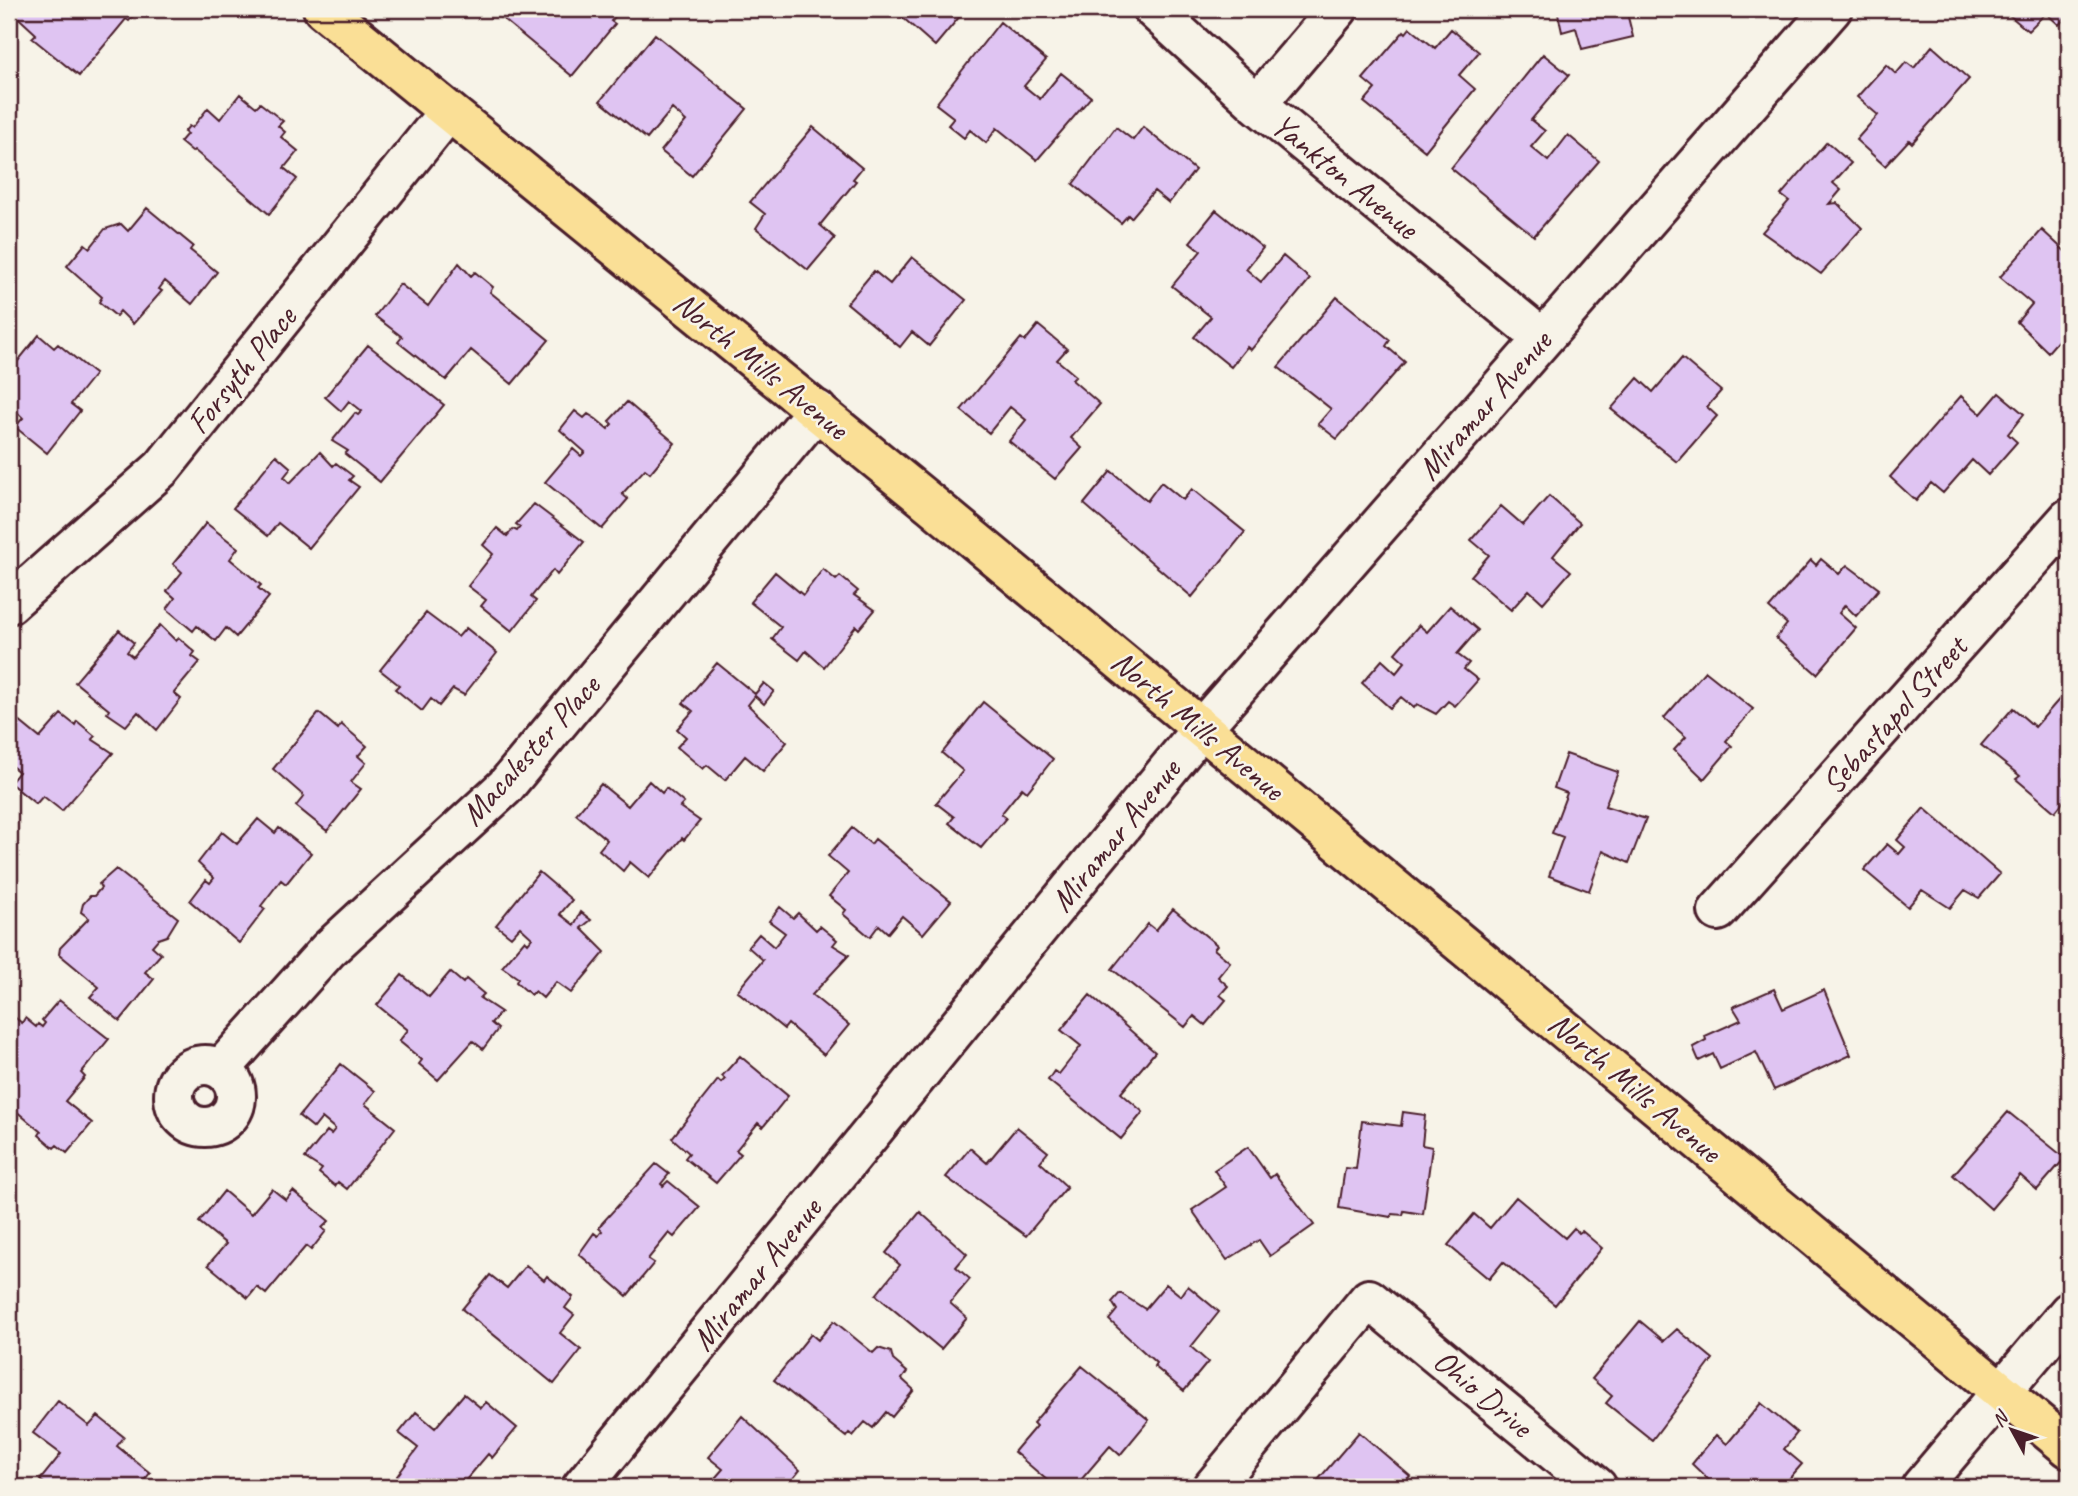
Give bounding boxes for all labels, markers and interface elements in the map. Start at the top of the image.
street label: Yankton Avenue [1263,104,1429,249]
street label: North Mills Avenue [665,282,859,450]
street label: Forsyth Place [177,296,307,442]
street label: Miramar Avenue [1408,320,1562,489]
street label: Sebastapol Street [1812,625,1978,803]
street label: North Mills Avenue [1103,640,1295,811]
street label: Macalester Place [451,664,610,834]
street label: Miramar Avenue [1041,748,1191,920]
street label: North Mills Avenue [1540,1002,1732,1173]
street label: Miramar Avenue [682,1187,832,1359]
street label: Ohio Drive [1425,1339,1543,1448]
north arrow [1976,1394,2046,1464]
text: N [1987,1405,2015,1432]

